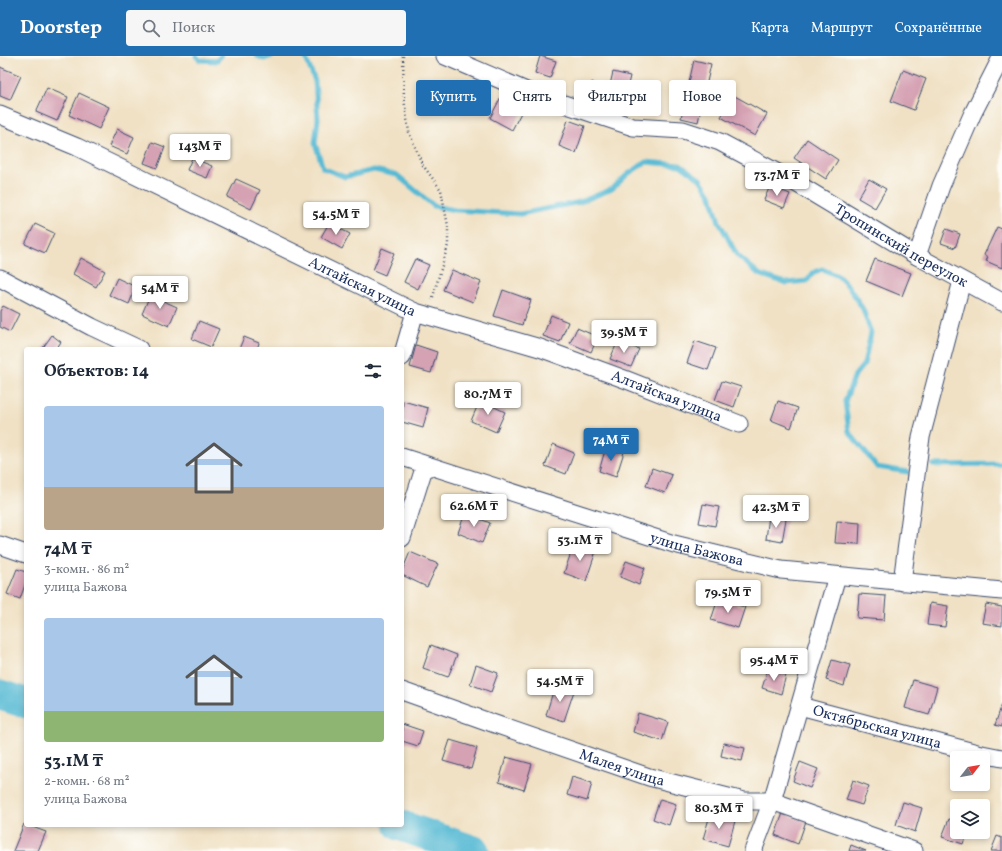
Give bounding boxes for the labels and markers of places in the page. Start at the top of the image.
pin: 143M ₸ [167,134,233,168]
pin: 73.7M ₸ [740,163,814,197]
pin: 54.5M ₸ [299,202,373,236]
pin: 54M ₸ [132,276,188,310]
pin: 39.5M ₸ [587,320,661,354]
pin: 80.7M ₸ [451,382,525,416]
pin: 74M ₸ [583,428,639,462]
pin: 62.6M ₸ [437,494,511,528]
pin: 42.3M ₸ [739,495,813,529]
pin: 53.1M ₸ [543,528,617,562]
pin: 79.5M ₸ [691,580,765,614]
pin: 95.4M ₸ [737,648,811,682]
pin: 54.5M ₸ [523,669,597,703]
pin: 80.3M ₸ [682,796,756,830]

